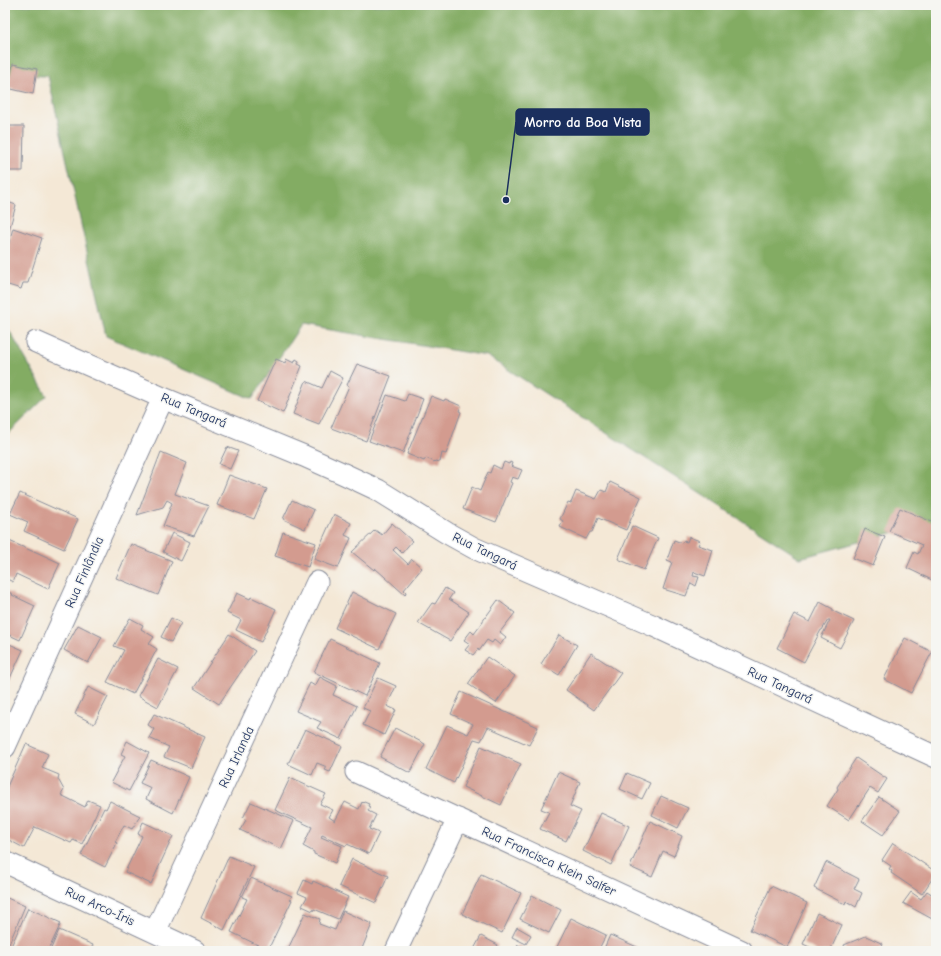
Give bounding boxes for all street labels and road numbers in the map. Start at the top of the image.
street label: Rua Tangará [159,389,229,431]
street label: Rua Tangará [450,529,520,573]
street label: Rua Finlândia [62,534,106,610]
street label: Rua Tangará [745,663,815,707]
street label: Rua Irlanda [215,724,257,790]
street label: Rua Francisca Klein Salfer [479,823,619,899]
street label: Rua Arco-Íris [63,882,137,929]

